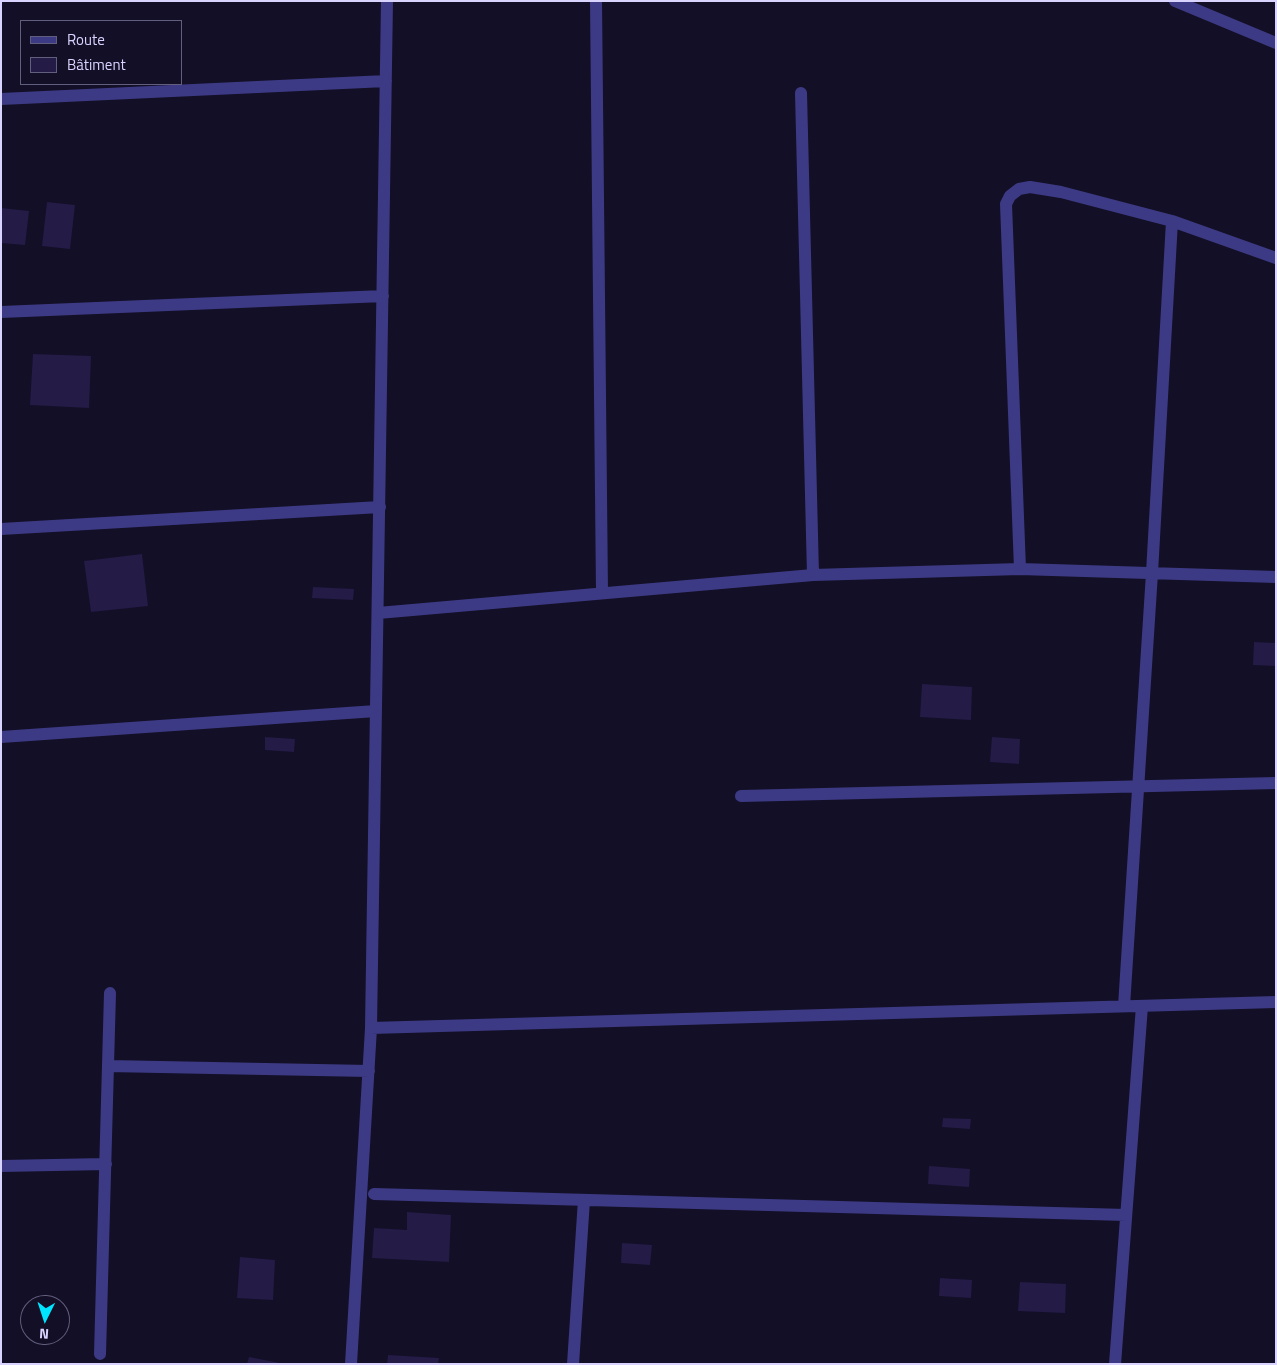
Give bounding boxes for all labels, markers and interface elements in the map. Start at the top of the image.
legend [20,20,182,85]
text: Route [67,28,105,51]
text: Bâtiment [67,53,126,76]
north arrow [20,1295,70,1345]
text: N [38,1324,50,1345]

